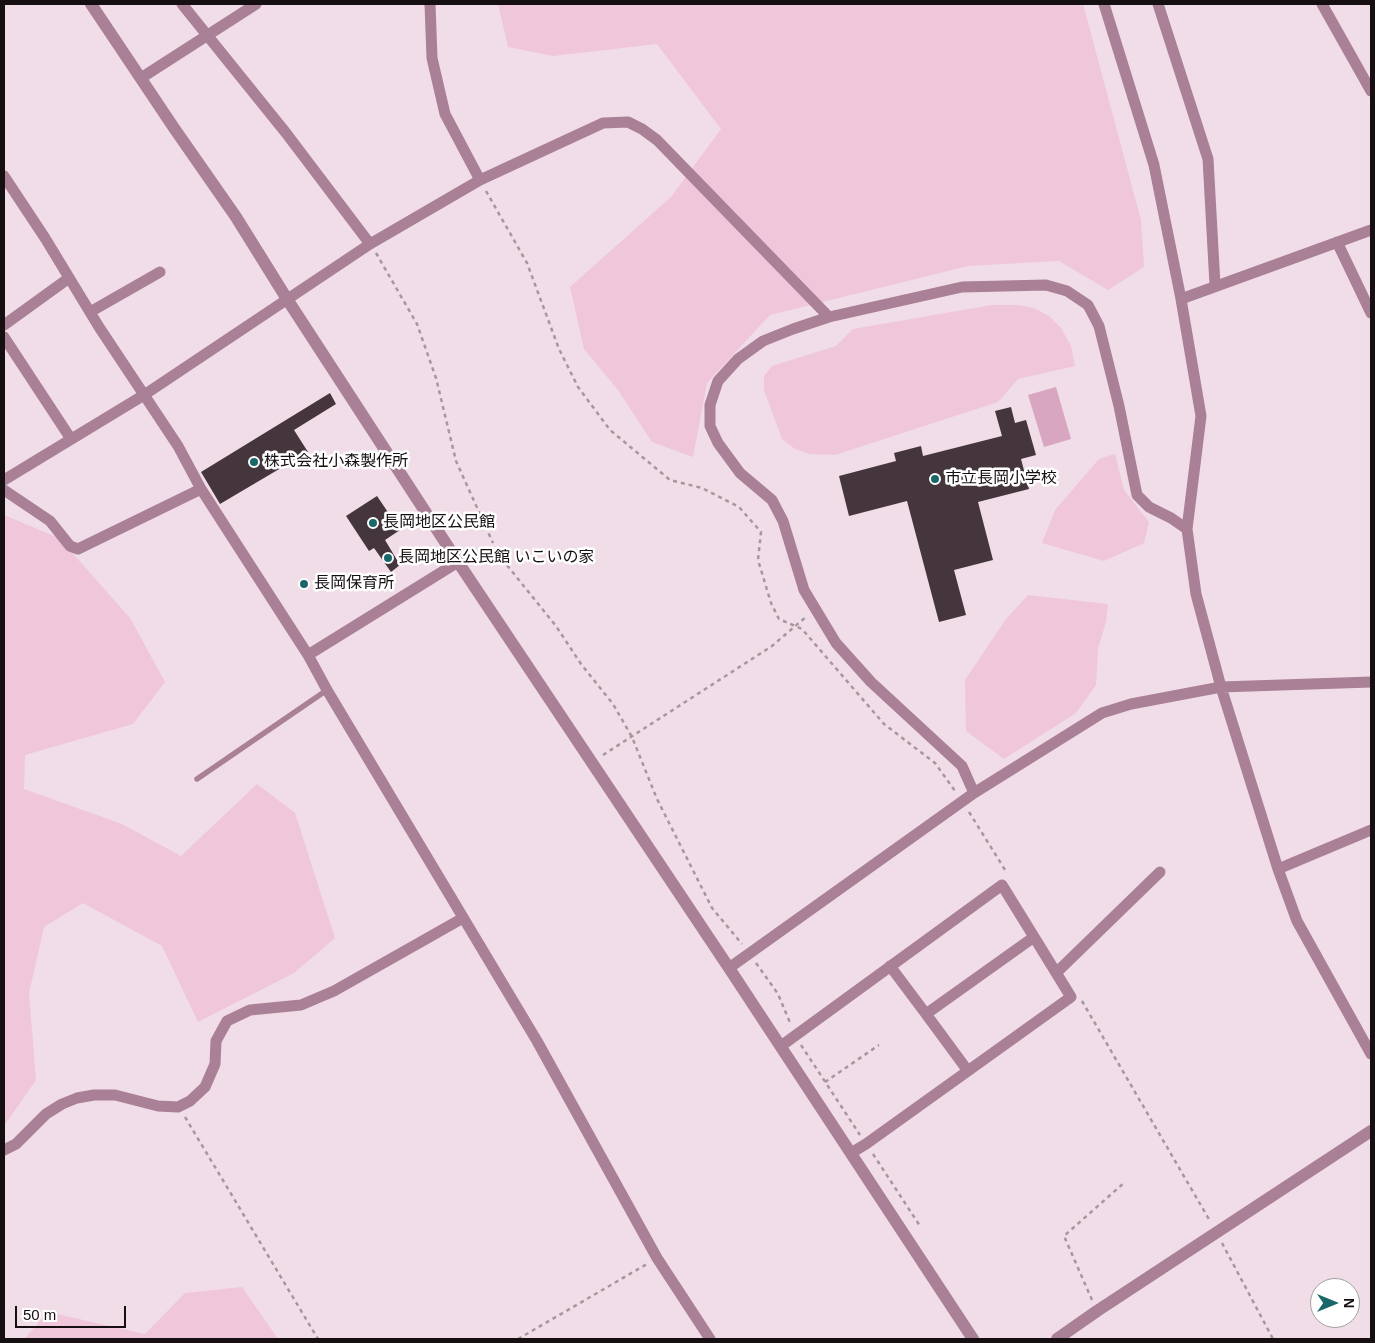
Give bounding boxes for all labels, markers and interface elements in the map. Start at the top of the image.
place label: 株式会社小森製作所 [264,452,408,472]
marker: 株式会社小森製作所 [248,456,260,468]
place label: 市立長岡小学校 [945,469,1057,489]
marker: 市立長岡小学校 [929,473,941,485]
place label: 長岡地区公民館 [383,513,495,533]
marker: 長岡地区公民館 [367,517,379,529]
place label: 長岡地区公民館 いこいの家 [398,548,594,568]
marker: 長岡地区公民館 いこいの家 [382,552,394,564]
place label: 長岡保育所 [314,574,394,594]
marker: 長岡保育所 [298,578,310,590]
north arrow [1310,1278,1360,1328]
scale bar [18,1296,129,1328]
text: N [1341,1298,1357,1308]
text: 50 m [23,1306,56,1323]

